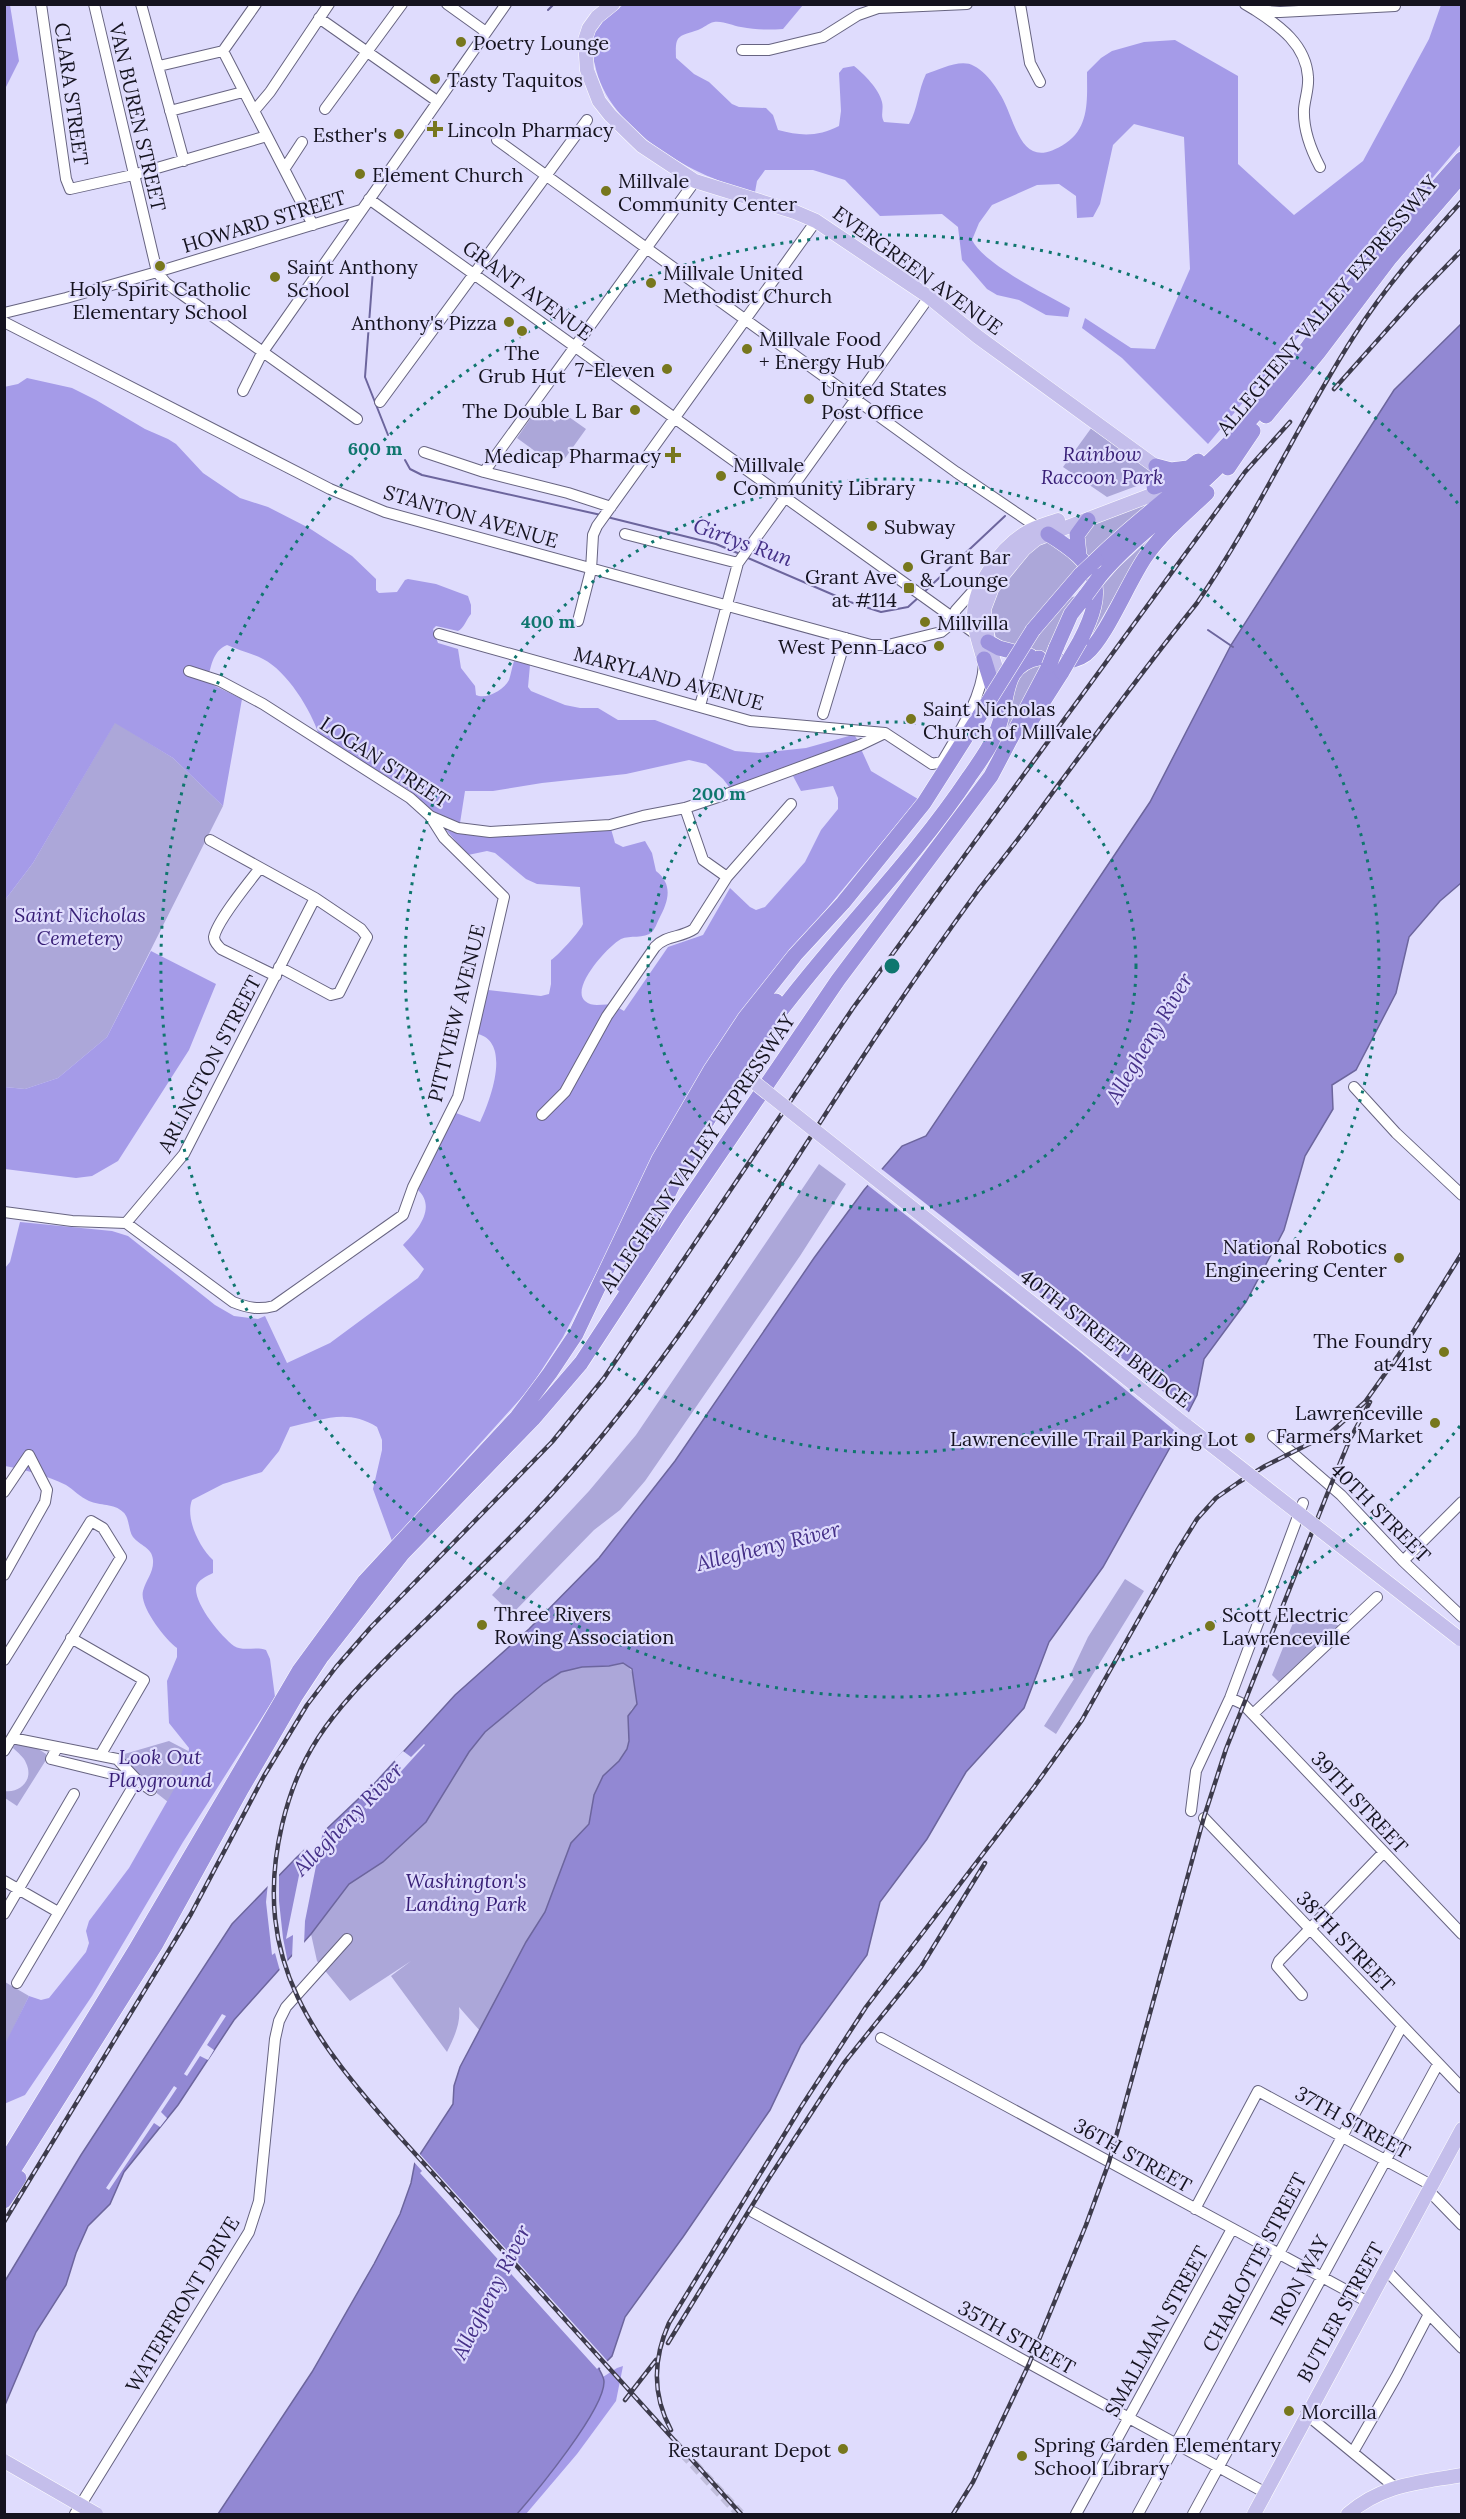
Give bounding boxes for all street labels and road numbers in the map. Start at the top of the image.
street label: VAN BUREN STREET [104,19,172,214]
street label: CLARA STREET [50,21,94,167]
street label: ALLEGHENY VALLEY EXPRESSWAY [1210,170,1443,441]
street label: HOWARD STREET [179,184,349,258]
street label: EVERGREEN AVENUE [828,200,1008,340]
street label: GRANT AVENUE [458,234,598,346]
street label: STANTON AVENUE [381,479,561,553]
street label: MARYLAND AVENUE [571,641,767,715]
street label: LOGAN STREET [315,711,455,813]
street label: PITTVIEW AVENUE [422,922,490,1104]
street label: ARLINGTON STREET [151,971,266,1158]
street label: ALLEGHENY VALLEY EXPRESSWAY [593,1008,800,1298]
street label: 40TH STREET BRIDGE [1015,1263,1197,1413]
street label: 40TH STREET [1326,1457,1436,1567]
street label: 39TH STREET [1306,1746,1414,1858]
street label: 38TH STREET [1292,1885,1400,1997]
street label: 37TH STREET [1291,2080,1415,2164]
street label: 36TH STREET [1070,2112,1196,2198]
street label: CHARLOTTE STREET [1196,2168,1312,2356]
street label: WATERFRONT DRIVE [120,2211,244,2397]
street label: IRON WAY [1264,2230,1334,2329]
street label: BUTLER STREET [1291,2237,1389,2386]
street label: SMALLMAN STREET [1099,2241,1213,2421]
street label: 35TH STREET [954,2295,1080,2380]

